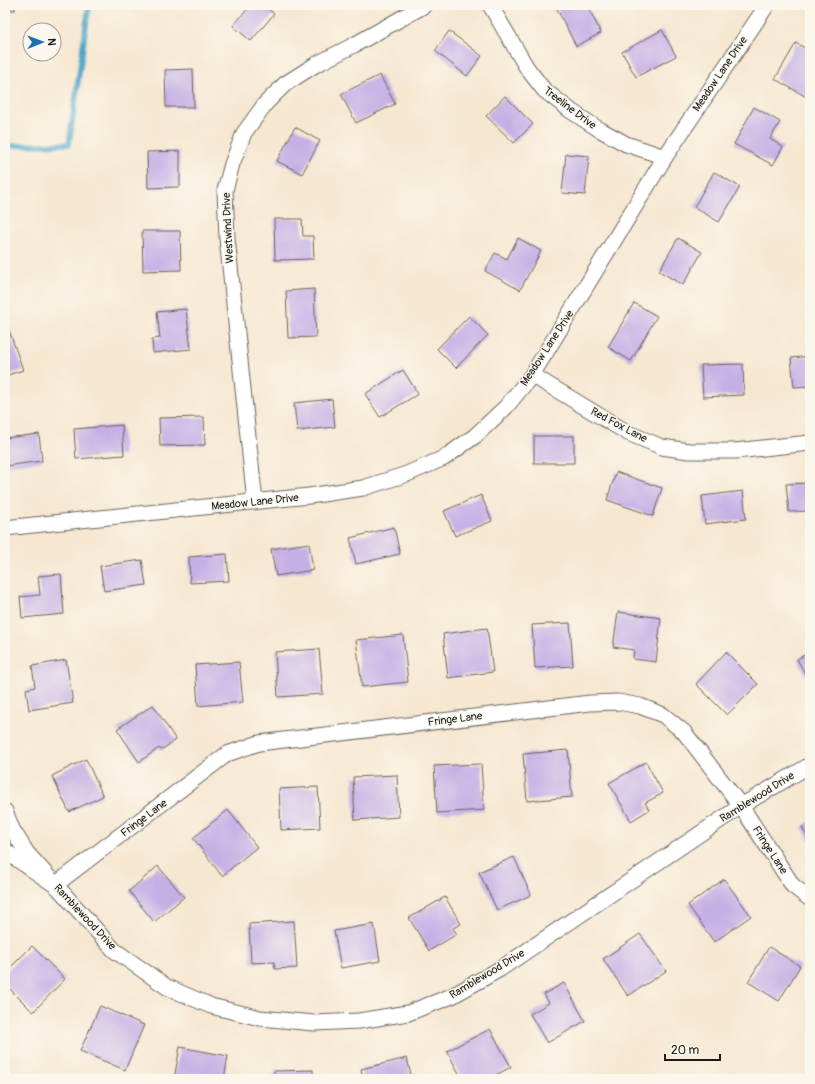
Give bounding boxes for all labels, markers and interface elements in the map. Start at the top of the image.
north arrow [22,22,62,62]
street label: Meadow Lane Drive [690,34,750,114]
text: N [45,38,58,46]
street label: Treeline Drive [541,84,599,132]
street label: Westwind Drive [220,192,236,264]
street label: Meadow Lane Drive [518,307,577,388]
street label: Red Fox Lane [589,405,650,446]
street label: Meadow Lane Drive [211,491,300,513]
street label: Fringe Lane [427,709,483,729]
street label: Ramblewood Drive [717,769,797,825]
street label: Fringe Lane [118,796,170,840]
street label: Fringe Lane [750,824,791,877]
street label: Ramblewood Drive [51,881,119,953]
street label: Ramblewood Drive [447,946,527,1002]
scale bar [665,1036,720,1062]
text: 20 m [671,1043,700,1058]

